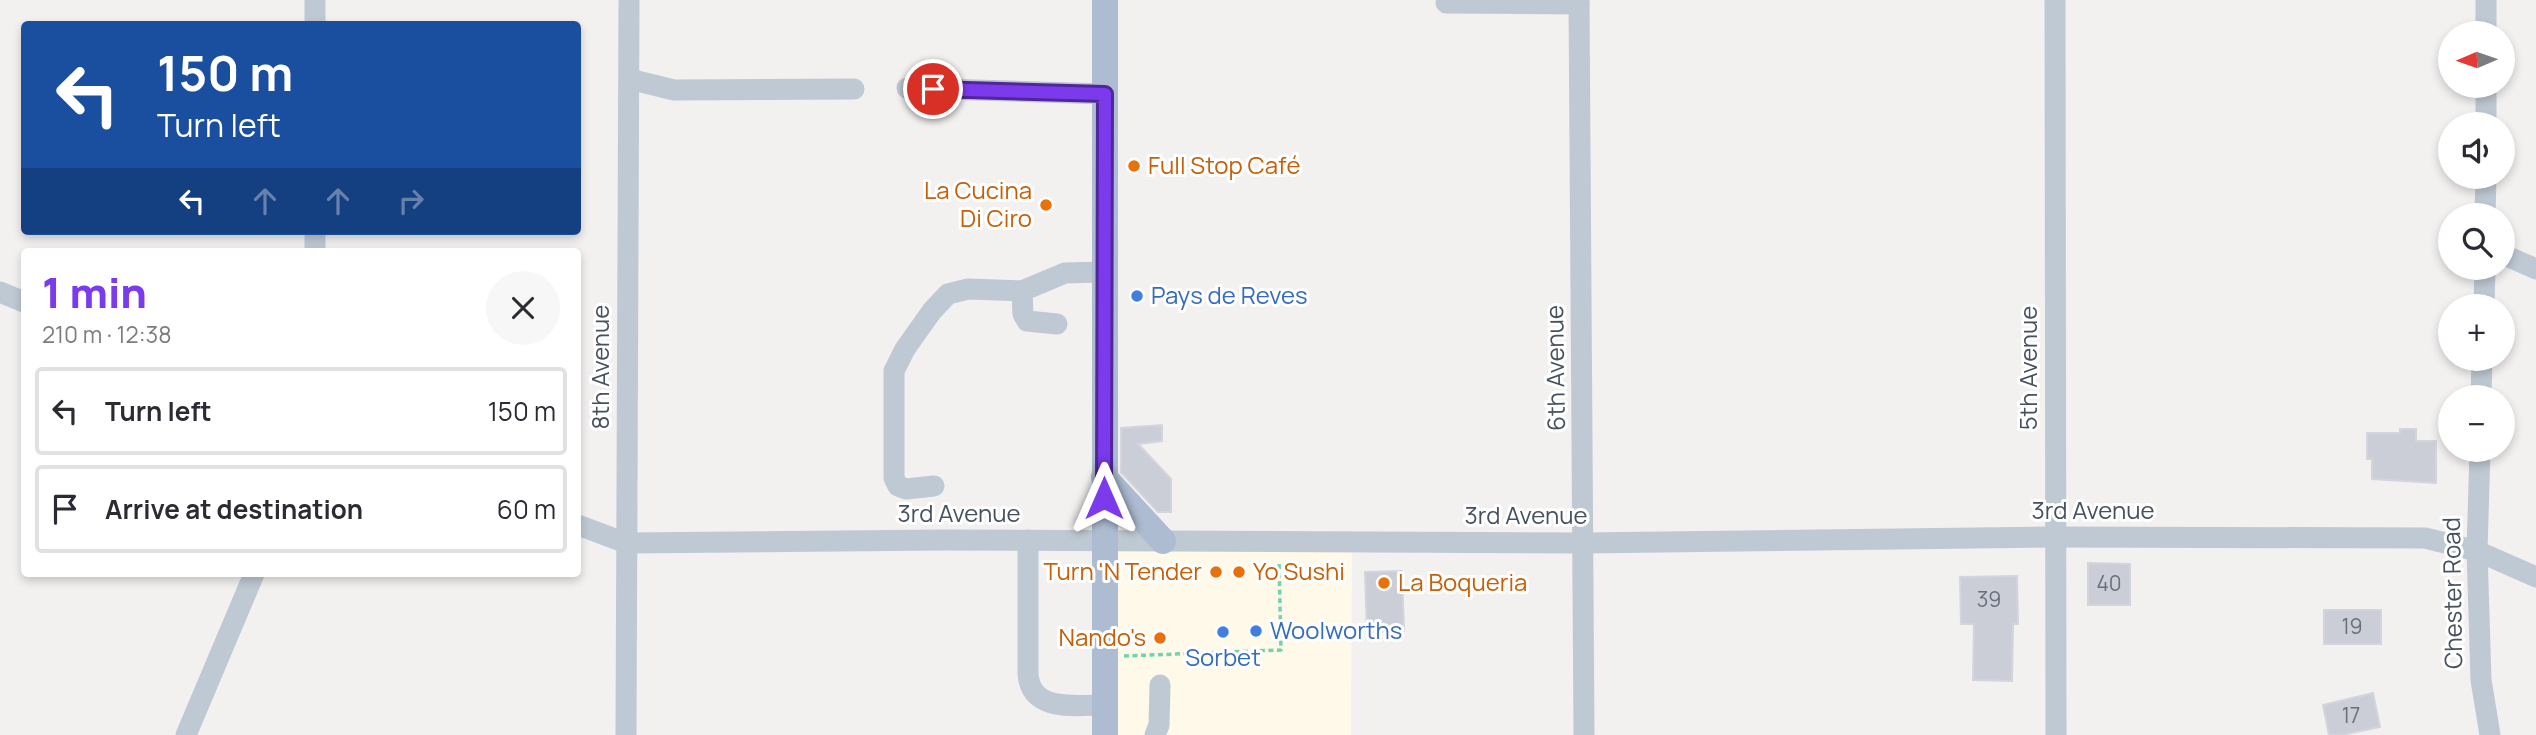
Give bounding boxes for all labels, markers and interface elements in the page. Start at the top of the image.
north arrow [2438,21,2515,98]
map controls [2438,21,2515,462]
text: 150 m [157,39,293,106]
icon: left [42,49,133,140]
pin [903,59,963,119]
icon: arrive [914,70,952,108]
text: Turn left [157,103,281,147]
button: sound [2438,112,2515,189]
place label: Full Stop Café [1148,148,1301,181]
marker: Full Stop Café [1126,158,1142,174]
place label: La Cucina Di Ciro [924,173,1032,234]
icon: left [173,182,211,220]
icon: ahead [246,182,284,220]
icon: ahead [319,182,357,220]
icon: right [392,182,430,220]
marker: La Cucina Di Ciro [1038,197,1054,213]
button: search [2438,203,2515,280]
text: 1 min [42,263,147,321]
button: close [486,271,560,345]
place label: Pays de Reves [1151,278,1308,311]
marker: Pays de Reves [1129,288,1145,304]
button: + [2438,294,2515,371]
street label: 8th Avenue [583,305,616,429]
street label: 6th Avenue [1537,305,1572,431]
street label: 5th Avenue [2011,306,2044,430]
text: 210 m · 12:38 [42,318,172,350]
button: − [2438,385,2515,462]
icon: left [46,392,84,430]
text: Turn left [105,393,212,429]
text: 150 m [488,393,556,429]
position arrow [1067,461,1141,535]
icon: arrive [46,490,84,528]
text: Arrive at destination [105,491,363,527]
text: 60 m [497,491,556,527]
street label: 3rd Avenue [2032,493,2154,526]
street label: 3rd Avenue [898,496,1020,529]
street label: 3rd Avenue [1465,498,1587,531]
street label: Chester Road [2434,517,2469,669]
place label: Turn 'N Tender [1043,554,1202,587]
place label: Yo Sushi [1253,554,1345,587]
marker: Turn 'N Tender [1208,564,1224,580]
marker: Yo Sushi [1231,564,1247,580]
place label: La Boqueria [1398,565,1527,598]
house number: 40 [2096,569,2122,597]
marker: La Boqueria [1376,575,1392,591]
house number: 39 [1977,585,2001,613]
house number: 19 [2341,612,2363,640]
place label: Woolworths [1270,613,1402,646]
place label: Nando's [1059,620,1146,653]
marker: Woolworths [1248,623,1264,639]
marker: Sorbet [1215,624,1231,640]
marker: Nando's [1152,630,1168,646]
place label: Sorbet [1185,640,1261,673]
house number: 17 [2342,701,2360,729]

